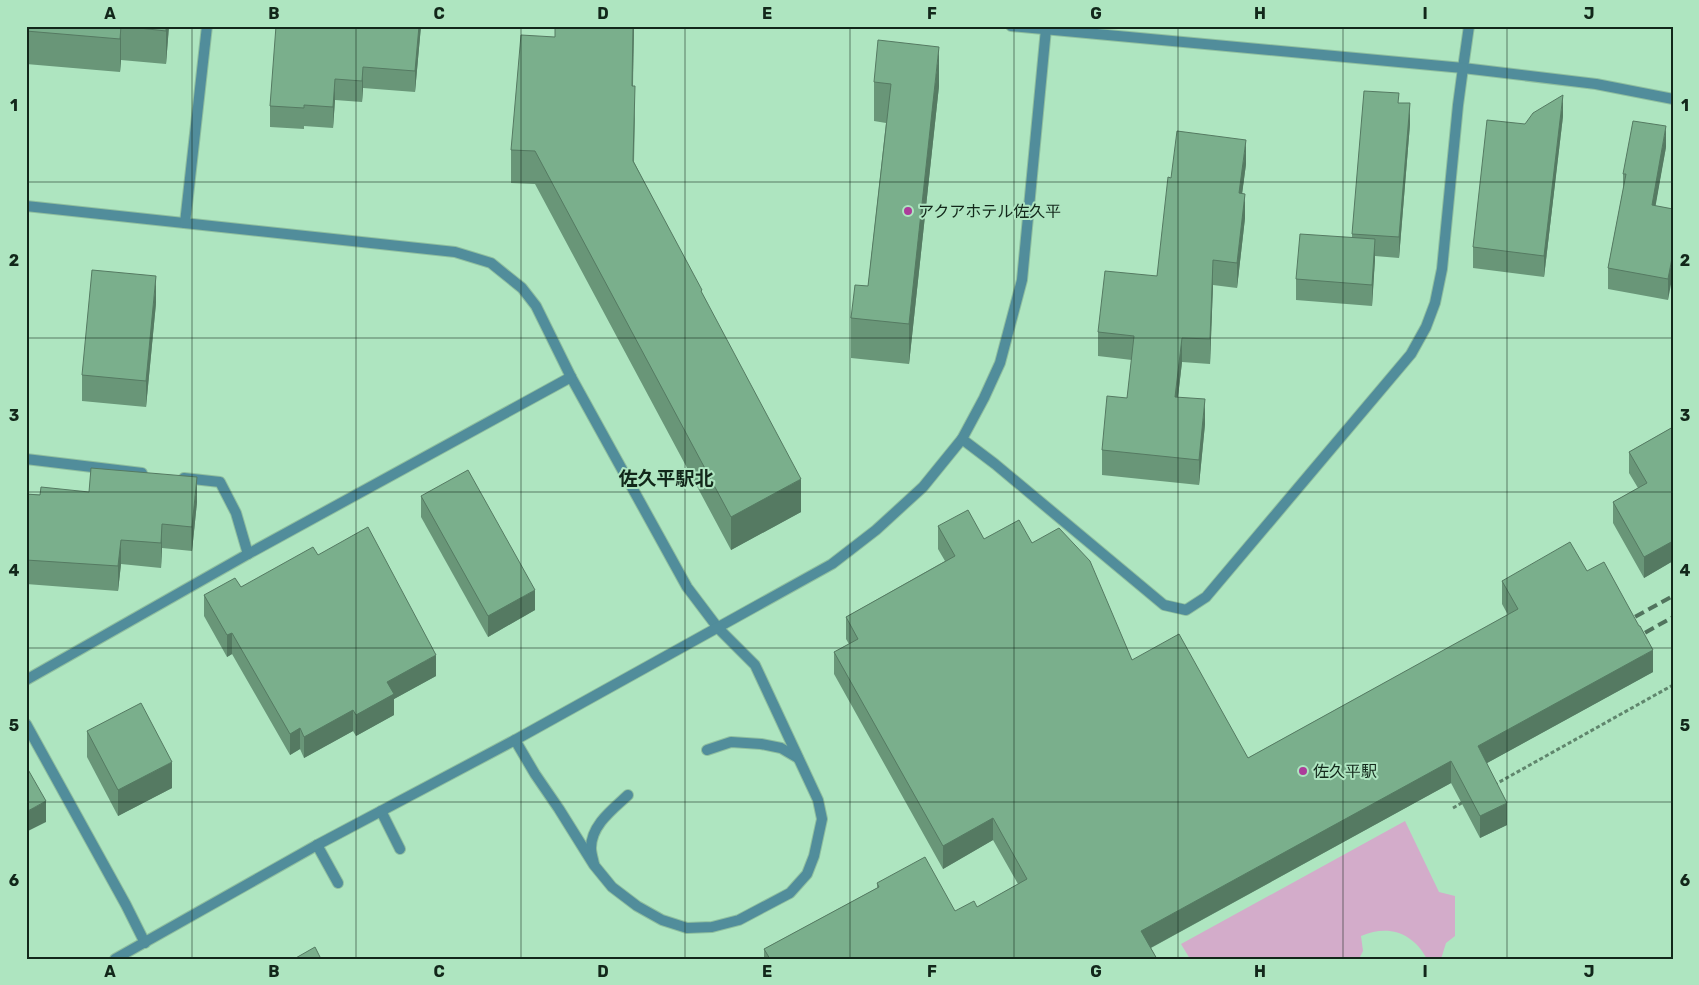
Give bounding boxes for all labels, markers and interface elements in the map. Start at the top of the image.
text: A [104,4,116,23]
text: B [268,4,280,23]
text: C [433,4,445,23]
text: D [597,4,609,23]
text: E [762,4,772,23]
text: F [927,4,937,23]
text: G [1090,4,1102,23]
text: H [1254,4,1266,23]
text: I [1422,4,1428,23]
text: J [1584,4,1594,23]
text: 1 [10,96,18,115]
text: 1 [1681,96,1689,115]
place label: アクアホテル佐久平 [918,202,1061,221]
marker: アクアホテル佐久平 [902,205,914,217]
text: 2 [9,251,19,270]
text: 2 [1680,251,1690,270]
text: 3 [9,406,19,425]
text: 3 [1680,406,1690,425]
district label: 佐久平駅北 [618,467,714,490]
text: 4 [9,561,20,580]
text: 4 [1680,561,1691,580]
text: 5 [9,716,19,735]
text: 5 [1680,716,1690,735]
place label: 佐久平駅 [1313,762,1377,781]
marker: 佐久平駅 [1297,765,1309,777]
text: 6 [9,871,19,890]
text: 6 [1680,871,1690,890]
text: A [104,962,116,981]
text: B [268,962,280,981]
text: C [433,962,445,981]
text: D [597,962,609,981]
text: E [762,962,772,981]
text: F [927,962,937,981]
text: G [1090,962,1102,981]
text: H [1254,962,1266,981]
text: I [1422,962,1428,981]
text: J [1584,962,1594,981]

